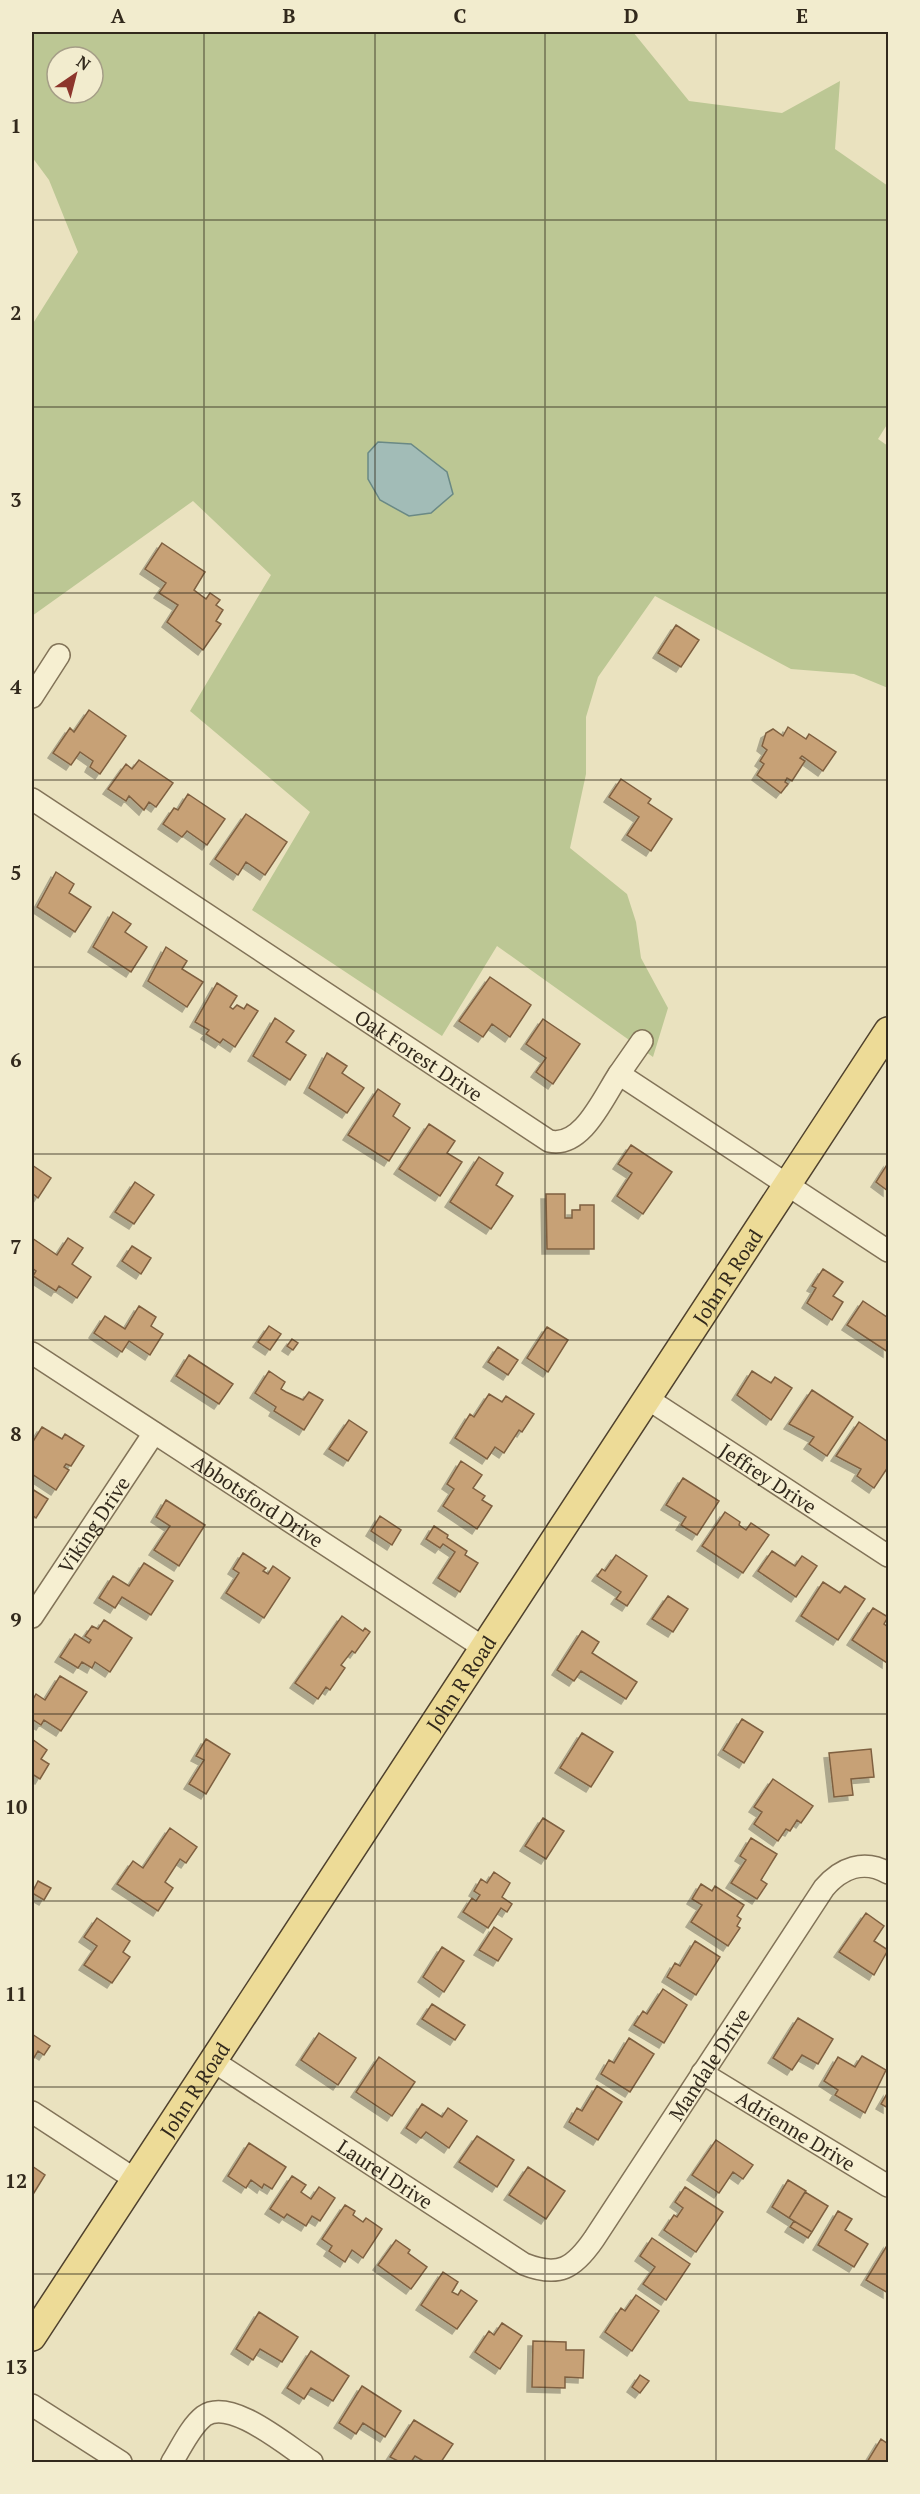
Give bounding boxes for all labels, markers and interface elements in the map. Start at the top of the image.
text: A [111,2,126,29]
text: B [283,2,296,29]
text: C [453,2,467,29]
text: D [624,2,638,29]
text: E [796,2,808,29]
north arrow [45,45,105,105]
text: N [72,50,95,75]
text: 1 [10,112,22,139]
text: 2 [10,299,22,326]
text: 3 [10,486,22,513]
text: 4 [10,673,22,700]
text: 5 [10,859,22,886]
street label: Oak Forest Drive [350,1003,488,1107]
text: 6 [10,1046,22,1073]
street label: John R Road [686,1224,768,1329]
text: 7 [10,1233,22,1260]
text: 8 [10,1420,22,1447]
street label: Jeffrey Drive [715,1436,822,1519]
street label: Abbotsford Drive [187,1448,329,1553]
street label: Viking Drive [51,1471,135,1578]
text: 9 [10,1606,22,1633]
street label: John R Road [420,1630,502,1736]
text: 10 [5,1793,27,1820]
text: 11 [5,1980,27,2007]
street label: Mandale Drive [662,2002,755,2125]
street label: John R Road [153,2037,235,2142]
street label: Adrienne Drive [731,2084,861,2177]
street label: Laurel Drive [332,2133,439,2215]
text: 12 [5,2167,27,2194]
text: 13 [5,2353,27,2380]

